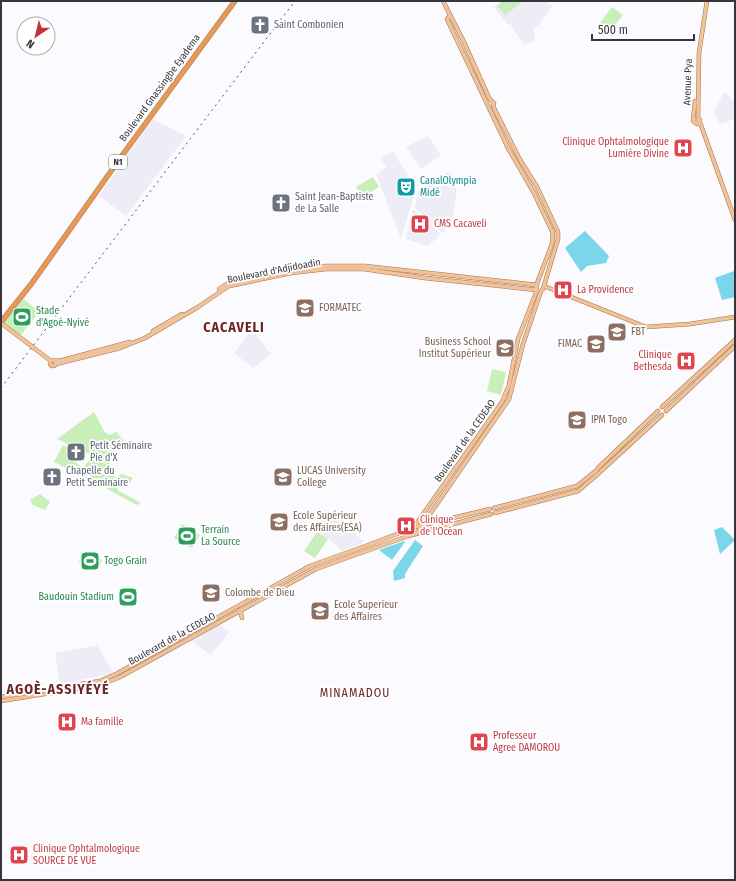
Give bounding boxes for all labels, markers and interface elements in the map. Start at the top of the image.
church icon: Saint Combonien [249,14,271,36]
north arrow [16,16,56,56]
scale bar [592,16,694,42]
place label: Saint Combonien [274,19,344,31]
text: 500 m [598,23,628,37]
street label: Boulevard Gnassingbe Eyadema [117,32,203,144]
text: N [24,37,37,51]
street label: Avenue Pya [681,58,695,106]
place label: Clinique Ophtalmologique Lumière Divine [562,136,669,160]
hospital icon: Clinique Ophtalmologique Lumière Divine [672,137,694,159]
road number: N1 [109,155,127,169]
place label: CanalOlympia Midé [420,175,476,199]
theatre icon: CanalOlympia Midé [395,176,417,198]
place label: Saint Jean-Baptiste de La Salle [295,191,374,215]
church icon: Saint Jean-Baptiste de La Salle [270,192,292,214]
hospital icon: CMS Cacaveli [409,213,431,235]
place label: CMS Cacaveli [434,218,487,230]
street label: Boulevard d'Adjidoadin [226,256,322,286]
hospital icon: La Providence [552,279,574,301]
place label: La Providence [577,284,634,296]
school or university icon: FORMATEC [294,297,316,319]
place label: FORMATEC [319,302,361,314]
place label: Stade d'Agoè-Nyivé [36,305,89,329]
sports icon: Stade d'Agoè-Nyivé [11,306,33,328]
district label: CACAVELI [203,319,265,336]
school or university icon: FBT [606,321,628,343]
place label: FBT [631,326,646,338]
school or university icon: FIMAC [585,333,607,355]
place label: Business School Institut Supérieur [419,336,491,360]
school or university icon: Business School Institut Supérieur [494,337,516,359]
place label: FIMAC [558,338,582,350]
place label: Clinique Bethesda [634,349,672,373]
hospital icon: Clinique Bethesda [675,350,697,372]
street label: Boulevard de la CEDEAO [432,398,498,484]
school or university icon: IPM Togo [566,409,588,431]
place label: IPM Togo [591,414,627,426]
place label: Petit Séminaire Pie d'X [90,440,152,464]
church icon: Petit Séminaire Pie d'X [65,441,87,463]
place label: Chapelle du Petit Seminaire [66,465,128,489]
place label: LUCAS University College [297,465,366,489]
church icon: Chapelle du Petit Seminaire [41,466,63,488]
school or university icon: LUCAS University College [272,466,294,488]
place label: Ecole Supérieur des Affaires(ESA) [293,510,362,534]
school or university icon: Ecole Supérieur des Affaires(ESA) [268,511,290,533]
place label: Clinique de l'Océan [420,514,463,538]
hospital icon: Clinique de l'Océan [395,515,417,537]
place label: Terrain La Source [201,524,240,548]
sports icon: Terrain La Source [176,525,198,547]
sports icon: Togo Grain [79,550,101,572]
place label: Togo Grain [104,555,147,567]
school or university icon: Colombe de Dieu [200,582,222,604]
sports icon: Baudouin Stadium [117,586,139,608]
place label: Colombe de Dieu [225,587,294,599]
place label: Baudouin Stadium [39,591,114,603]
place label: Ecole Superieur des Affaires [334,599,398,623]
school or university icon: Ecole Superieur des Affaires [309,600,331,622]
street label: Boulevard de la CEDEAO [126,610,218,668]
district label: AGOÈ-ASSIYÉYÉ [5,680,110,698]
district label: MINAMADOU [320,686,390,700]
hospital icon: Ma famille [56,711,78,733]
place label: Ma famille [81,716,124,728]
place label: Professeur Agree DAMOROU [493,730,560,754]
hospital icon: Professeur Agree DAMOROU [468,731,490,753]
place label: Clinique Ophtalmologique SOURCE DE VUE [33,843,140,867]
hospital icon: Clinique Ophtalmologique SOURCE DE VUE [8,844,30,866]

